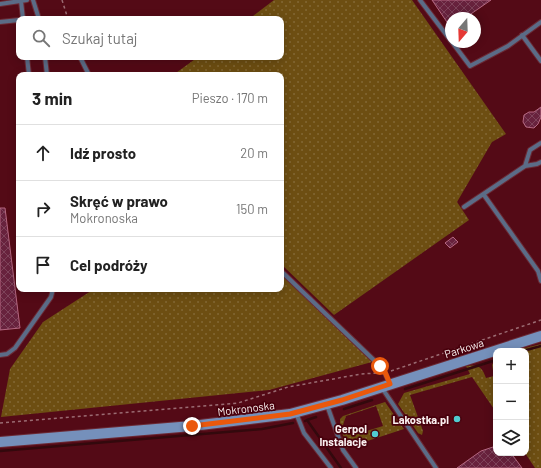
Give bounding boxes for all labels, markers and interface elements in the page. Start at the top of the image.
north arrow [445,12,481,48]
search box [16,16,284,60]
icon: search [30,27,52,49]
text: Szukaj tutaj [62,29,138,47]
text: 3 min [32,88,72,108]
text: Pieszo · 170 m [192,90,268,106]
icon: ahead [32,142,54,164]
text: Idź prosto [70,144,136,162]
text: 20 m [240,145,268,161]
text: Skręć w prawo [70,192,168,210]
icon: right [32,198,54,220]
text: 150 m [236,201,268,217]
text: Mokronoska [70,210,138,226]
icon: arrive [32,254,54,276]
text: Cel podróży [70,256,148,274]
street label: Parkowa [443,336,485,360]
map controls [493,348,529,456]
button: + [493,348,529,384]
route start [371,357,389,375]
button: − [493,384,529,420]
street label: Mokronoska [217,398,275,418]
place label: Lakostka.pl [392,413,449,426]
marker: Lakostka.pl [452,414,462,424]
route end [183,417,201,435]
button: layers [493,420,529,456]
place label: Gerpol Instalacje [319,422,367,448]
marker: Gerpol Instalacje [370,429,380,439]

